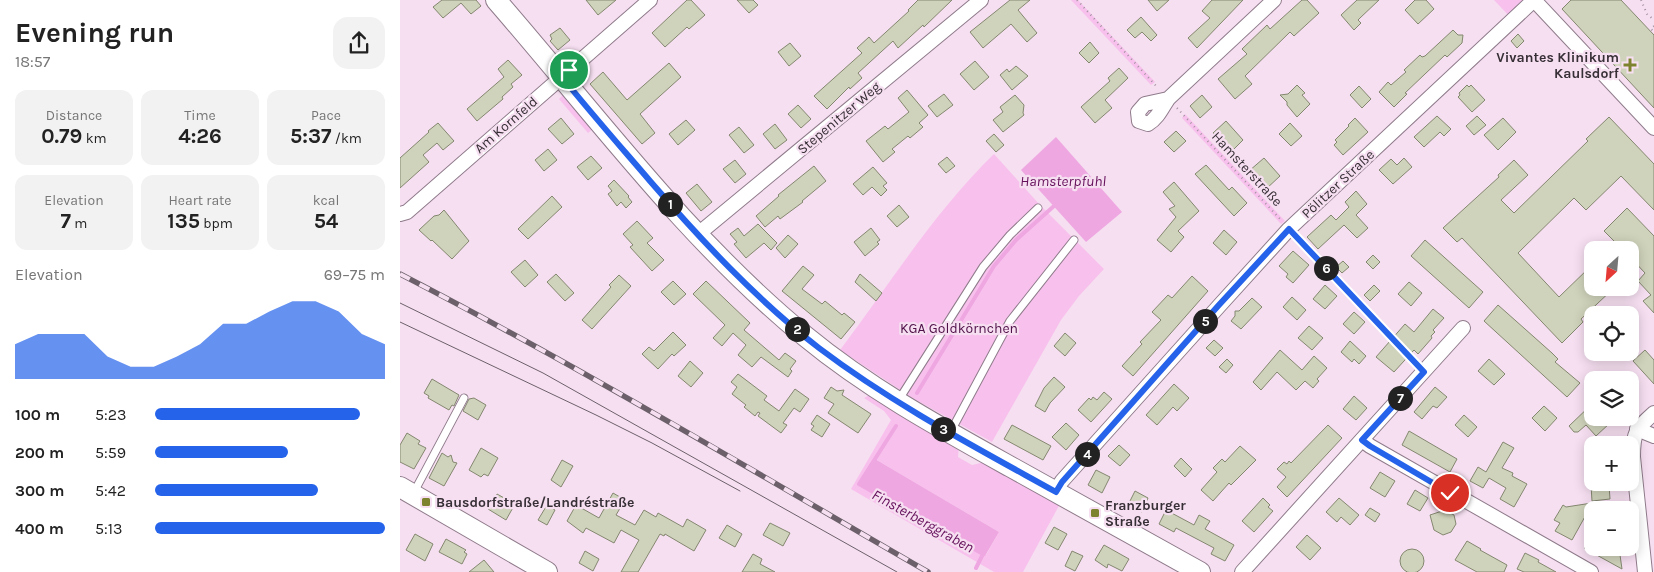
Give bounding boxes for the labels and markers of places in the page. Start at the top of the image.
pin [548,49,590,91]
place label: Vivantes Klinikum Kaulsdorf [1496,49,1620,82]
marker: Vivantes Klinikum Kaulsdorf [1623,58,1637,72]
pin: 1 [658,192,682,216]
pin: 6 [1314,256,1338,280]
pin: 5 [1192,308,1218,334]
pin: 2 [784,316,810,342]
pin: 7 [1388,386,1412,410]
pin: 3 [930,416,956,442]
pin: 4 [1074,442,1100,466]
pin [1429,472,1471,514]
place label: Bausdorfstraße/Landréstraße [436,494,635,511]
marker: Bausdorfstraße/Landréstraße [420,496,432,508]
place label: Franzburger Straße [1105,497,1186,530]
marker: Franzburger Straße [1089,507,1101,519]

